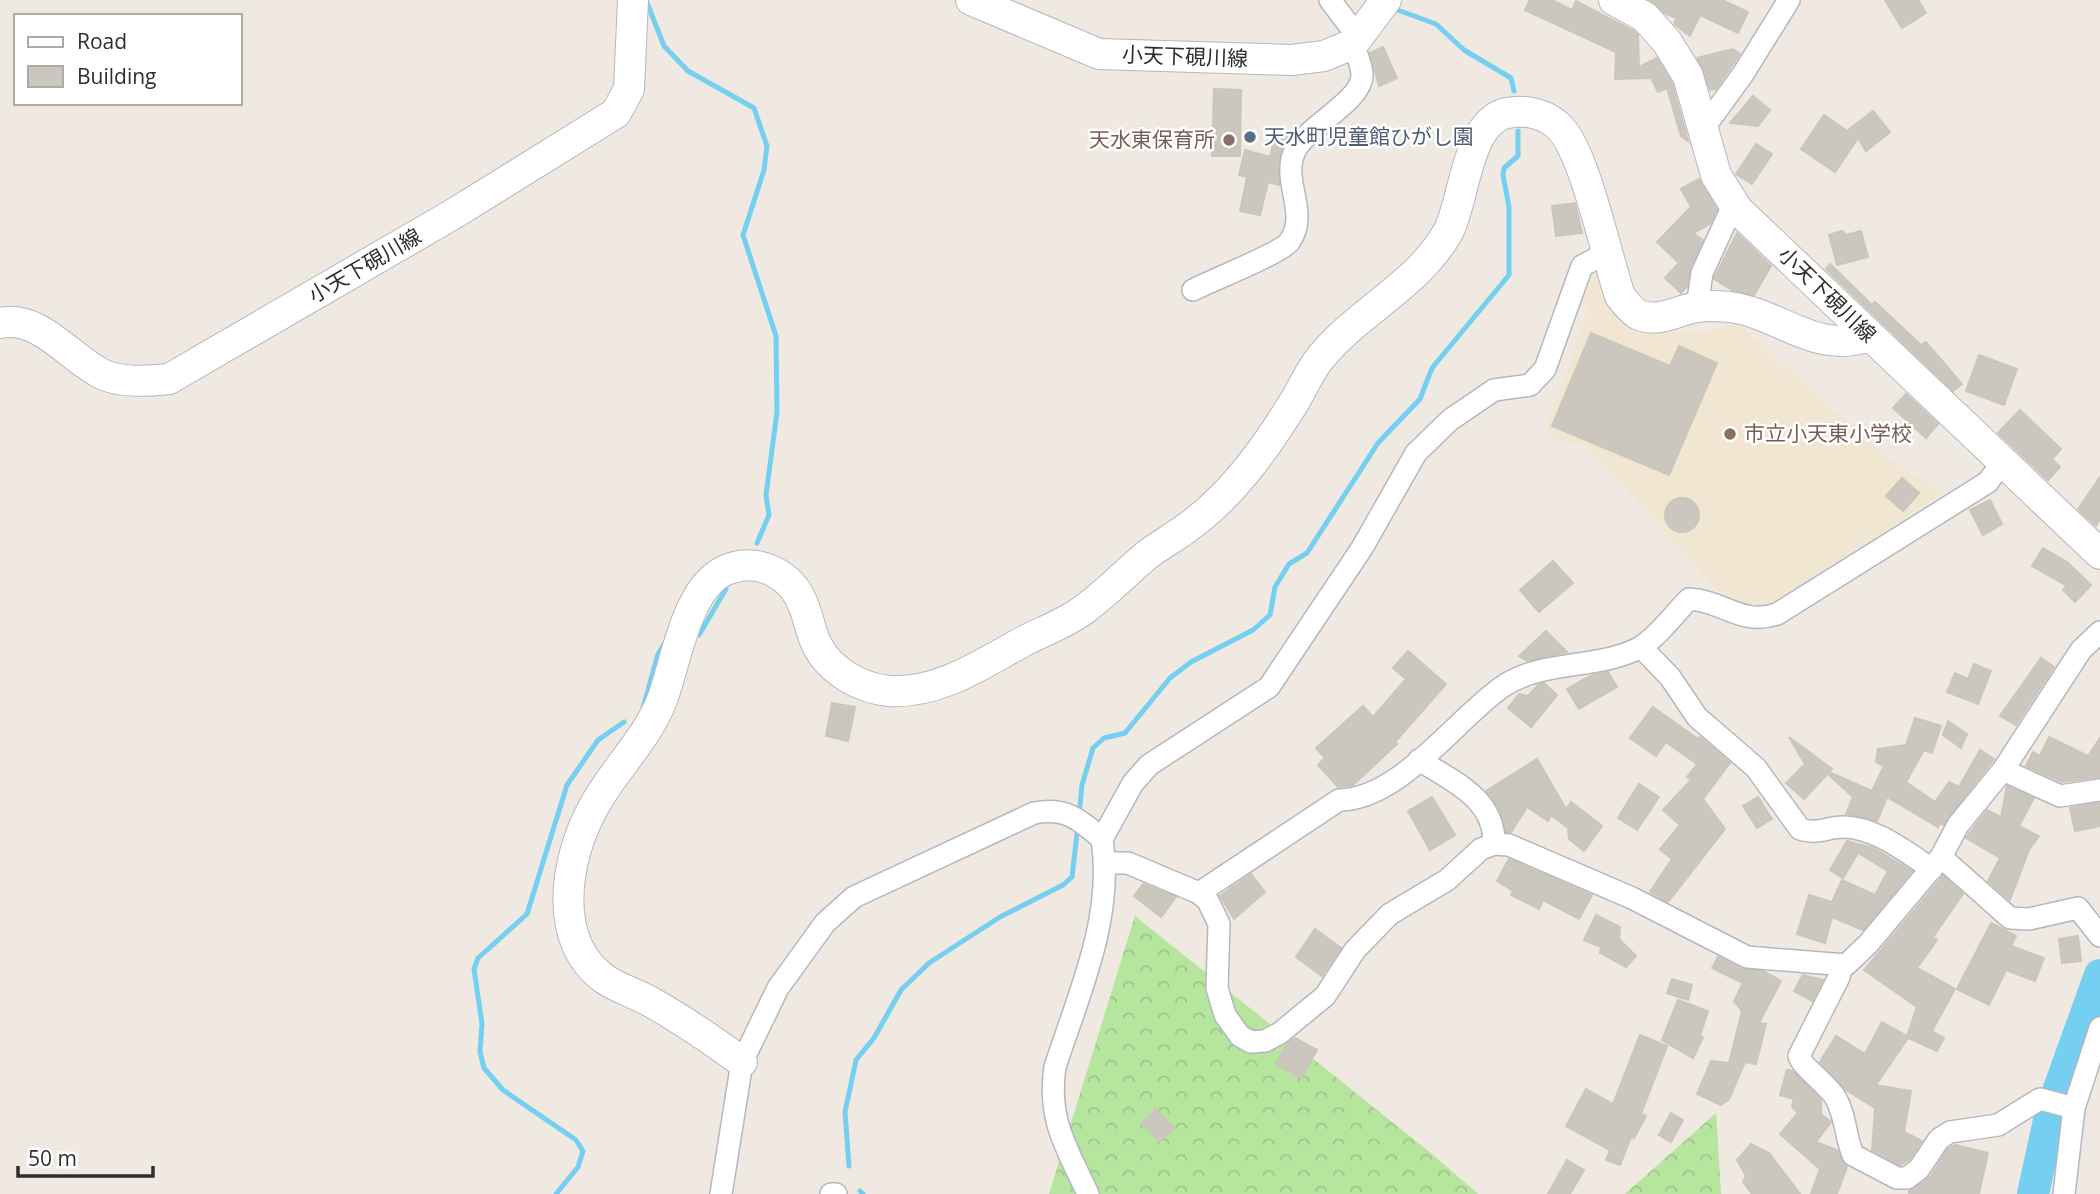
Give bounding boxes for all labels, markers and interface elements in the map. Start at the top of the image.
legend [14,14,242,105]
text: Road [77,27,127,55]
street label: 小天下硯川線 [1122,40,1248,72]
text: Building [77,62,156,90]
place label: 天水町児童館ひがし園 [1264,122,1474,150]
place label: 天水東保育所 [1089,125,1215,153]
marker: 天水町児童館ひがし園 [1242,129,1258,145]
marker: 天水東保育所 [1221,132,1237,148]
street label: 小天下硯川線 [303,222,426,309]
street label: 小天下硯川線 [1773,240,1883,348]
place label: 市立小天東小学校 [1744,419,1912,447]
marker: 市立小天東小学校 [1722,426,1738,442]
scale bar [18,1134,152,1178]
text: 50 m [28,1144,77,1172]

